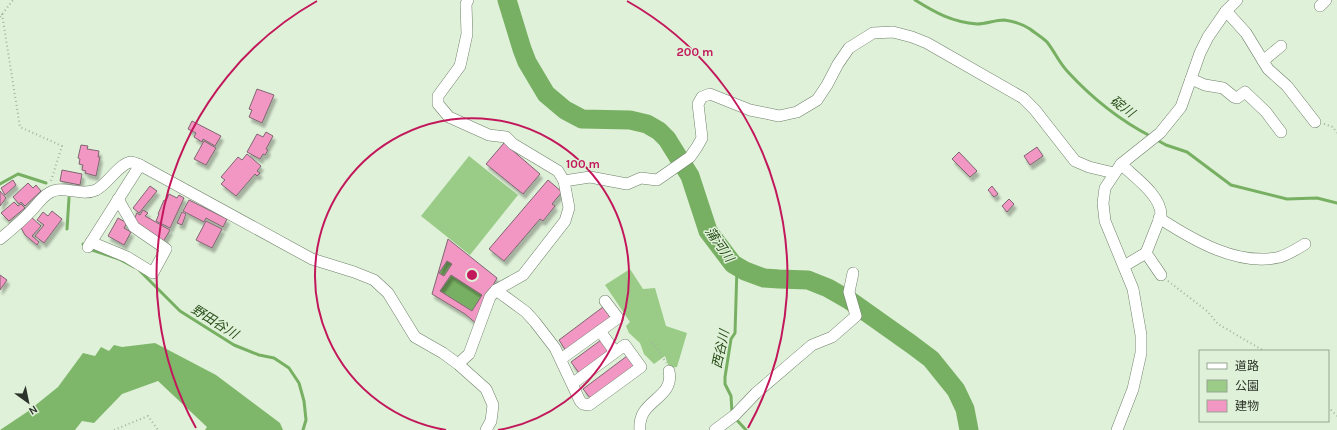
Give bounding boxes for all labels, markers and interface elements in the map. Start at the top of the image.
text: 200 m [677,45,713,59]
water label: 碇川 [1108,93,1139,121]
text: 100 m [566,157,600,171]
water label: 蒲河川 [702,224,738,266]
centre of rings [465,268,479,282]
water label: 野田谷川 [189,301,242,343]
water label: 西谷川 [709,327,732,370]
legend [1199,350,1329,422]
text: 道路 [1235,359,1259,373]
text: 公園 [1235,379,1259,393]
north arrow [8,382,48,422]
text: 建物 [1235,399,1259,413]
text: N [26,402,40,418]

